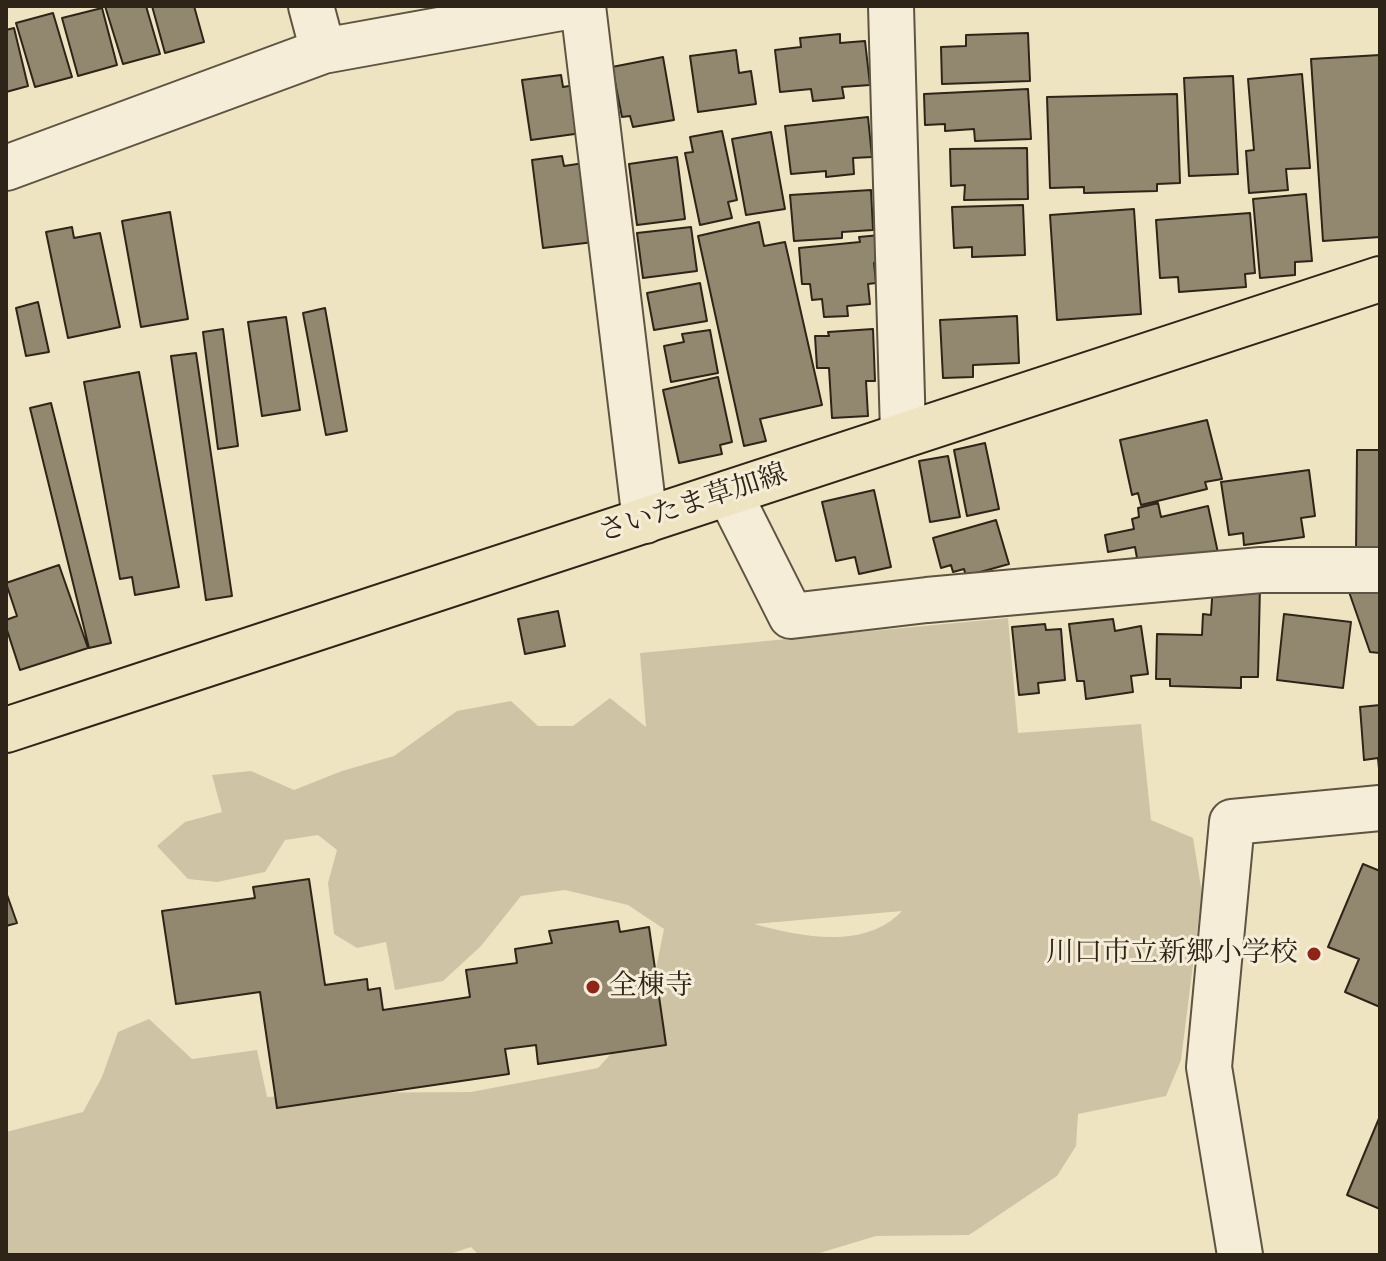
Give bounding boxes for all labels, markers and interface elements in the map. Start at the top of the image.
street label: さいたま草加線 [595,458,791,550]
place label: 川口市立新郷小学校 [1046,937,1298,971]
marker: 川口市立新郷小学校 [1305,945,1323,963]
place label: 全棟寺 [609,970,693,1004]
marker: 全棟寺 [584,978,602,996]

